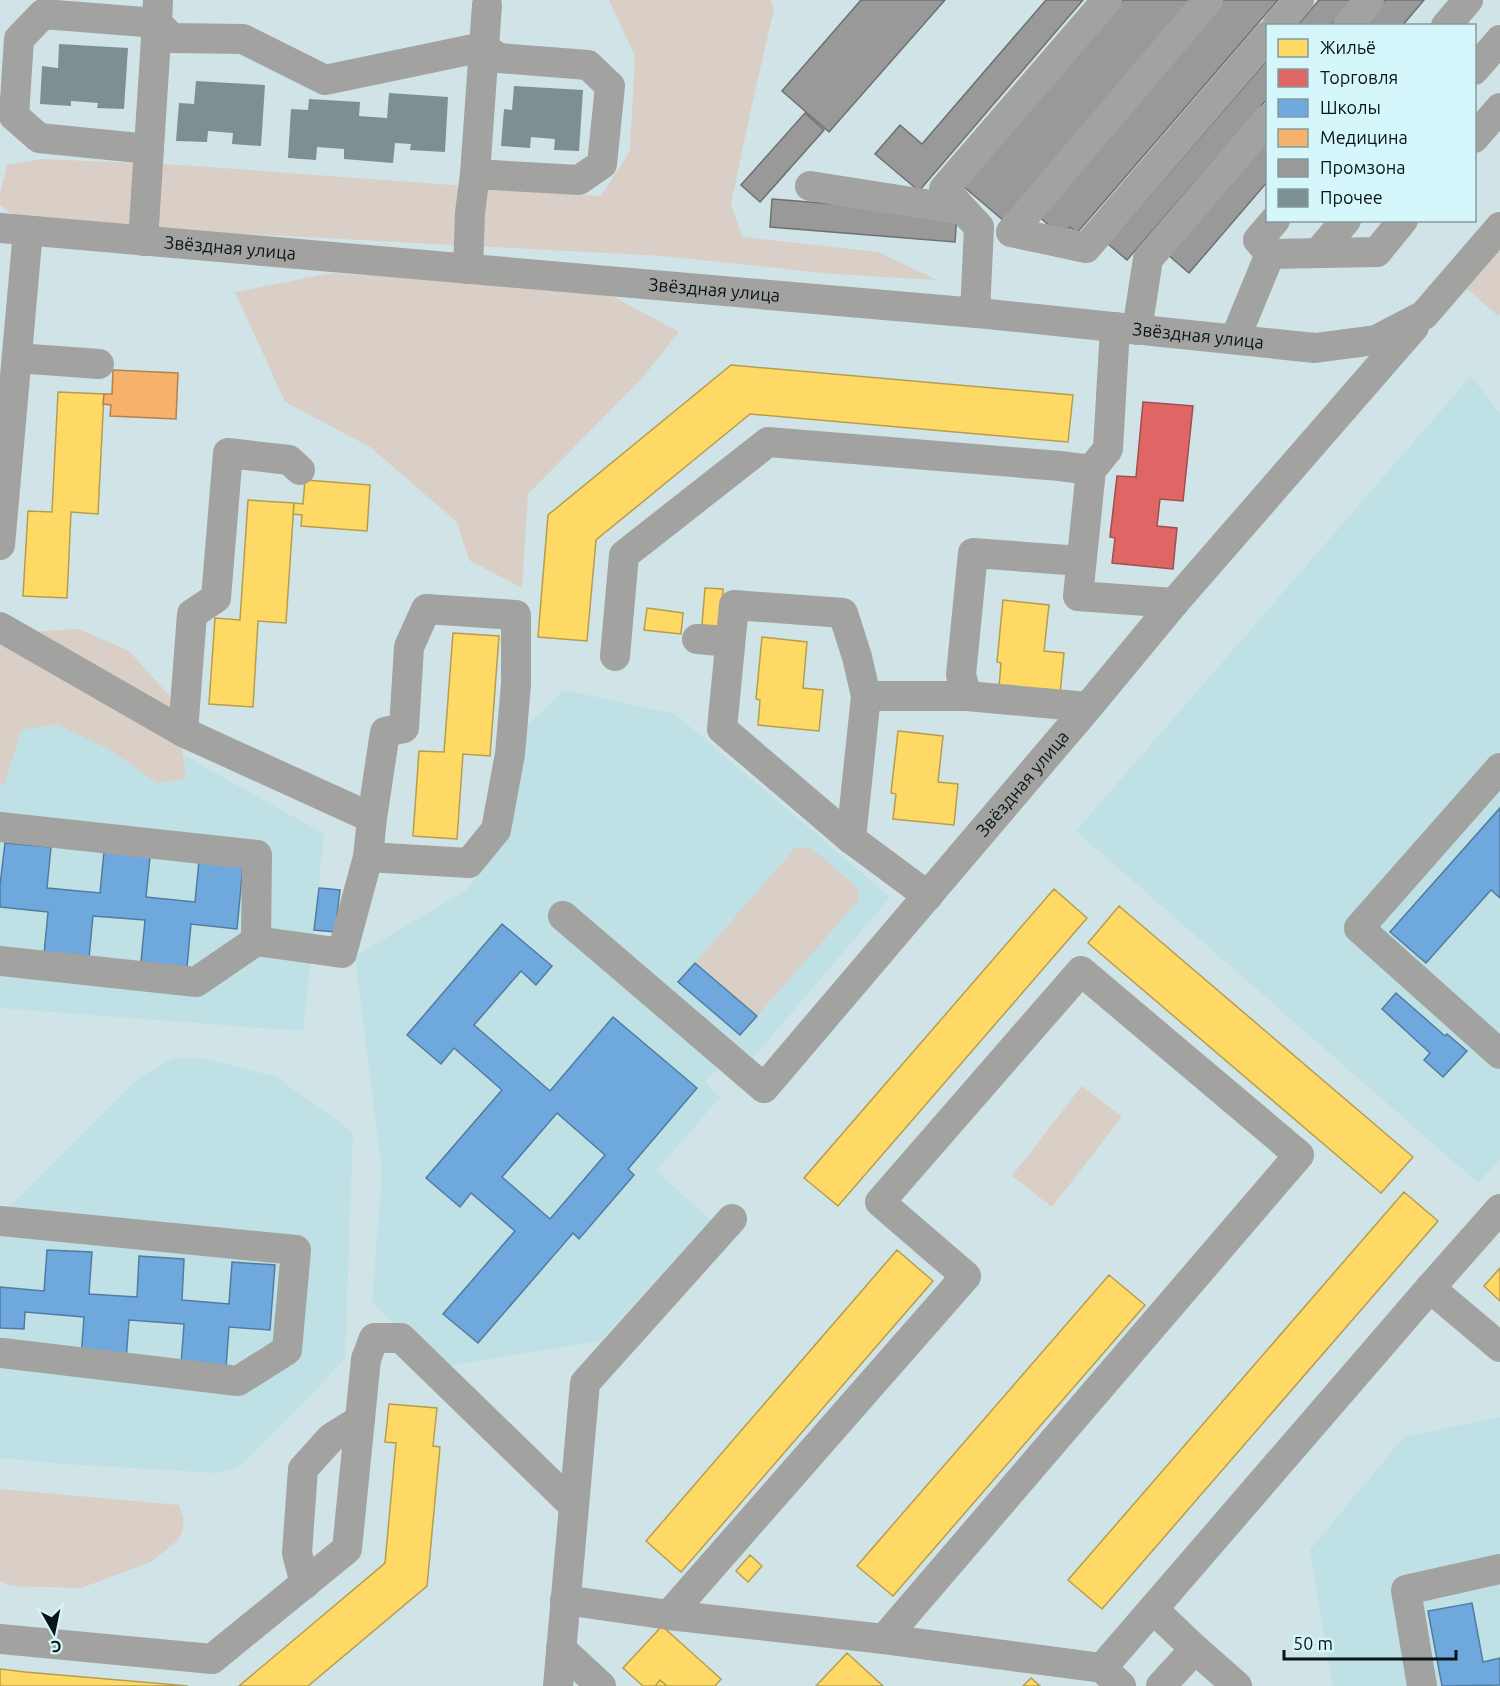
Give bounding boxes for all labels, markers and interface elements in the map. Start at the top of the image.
legend [1266,24,1476,222]
text: Жильё [1320,37,1376,57]
text: Торговля [1320,67,1398,87]
text: Школы [1320,97,1381,117]
text: Медицина [1320,127,1408,147]
text: Промзона [1320,157,1405,177]
text: Прочее [1320,187,1383,207]
street label: Звёздная улица [164,231,297,263]
street label: Звёздная улица [648,273,781,305]
street label: Звёздная улица [1132,318,1265,352]
street label: Звёздная улица [972,726,1072,840]
north arrow [24,1602,84,1662]
scale bar [1284,1623,1456,1661]
text: 50 m [1293,1633,1333,1653]
text: С [50,1637,63,1657]

